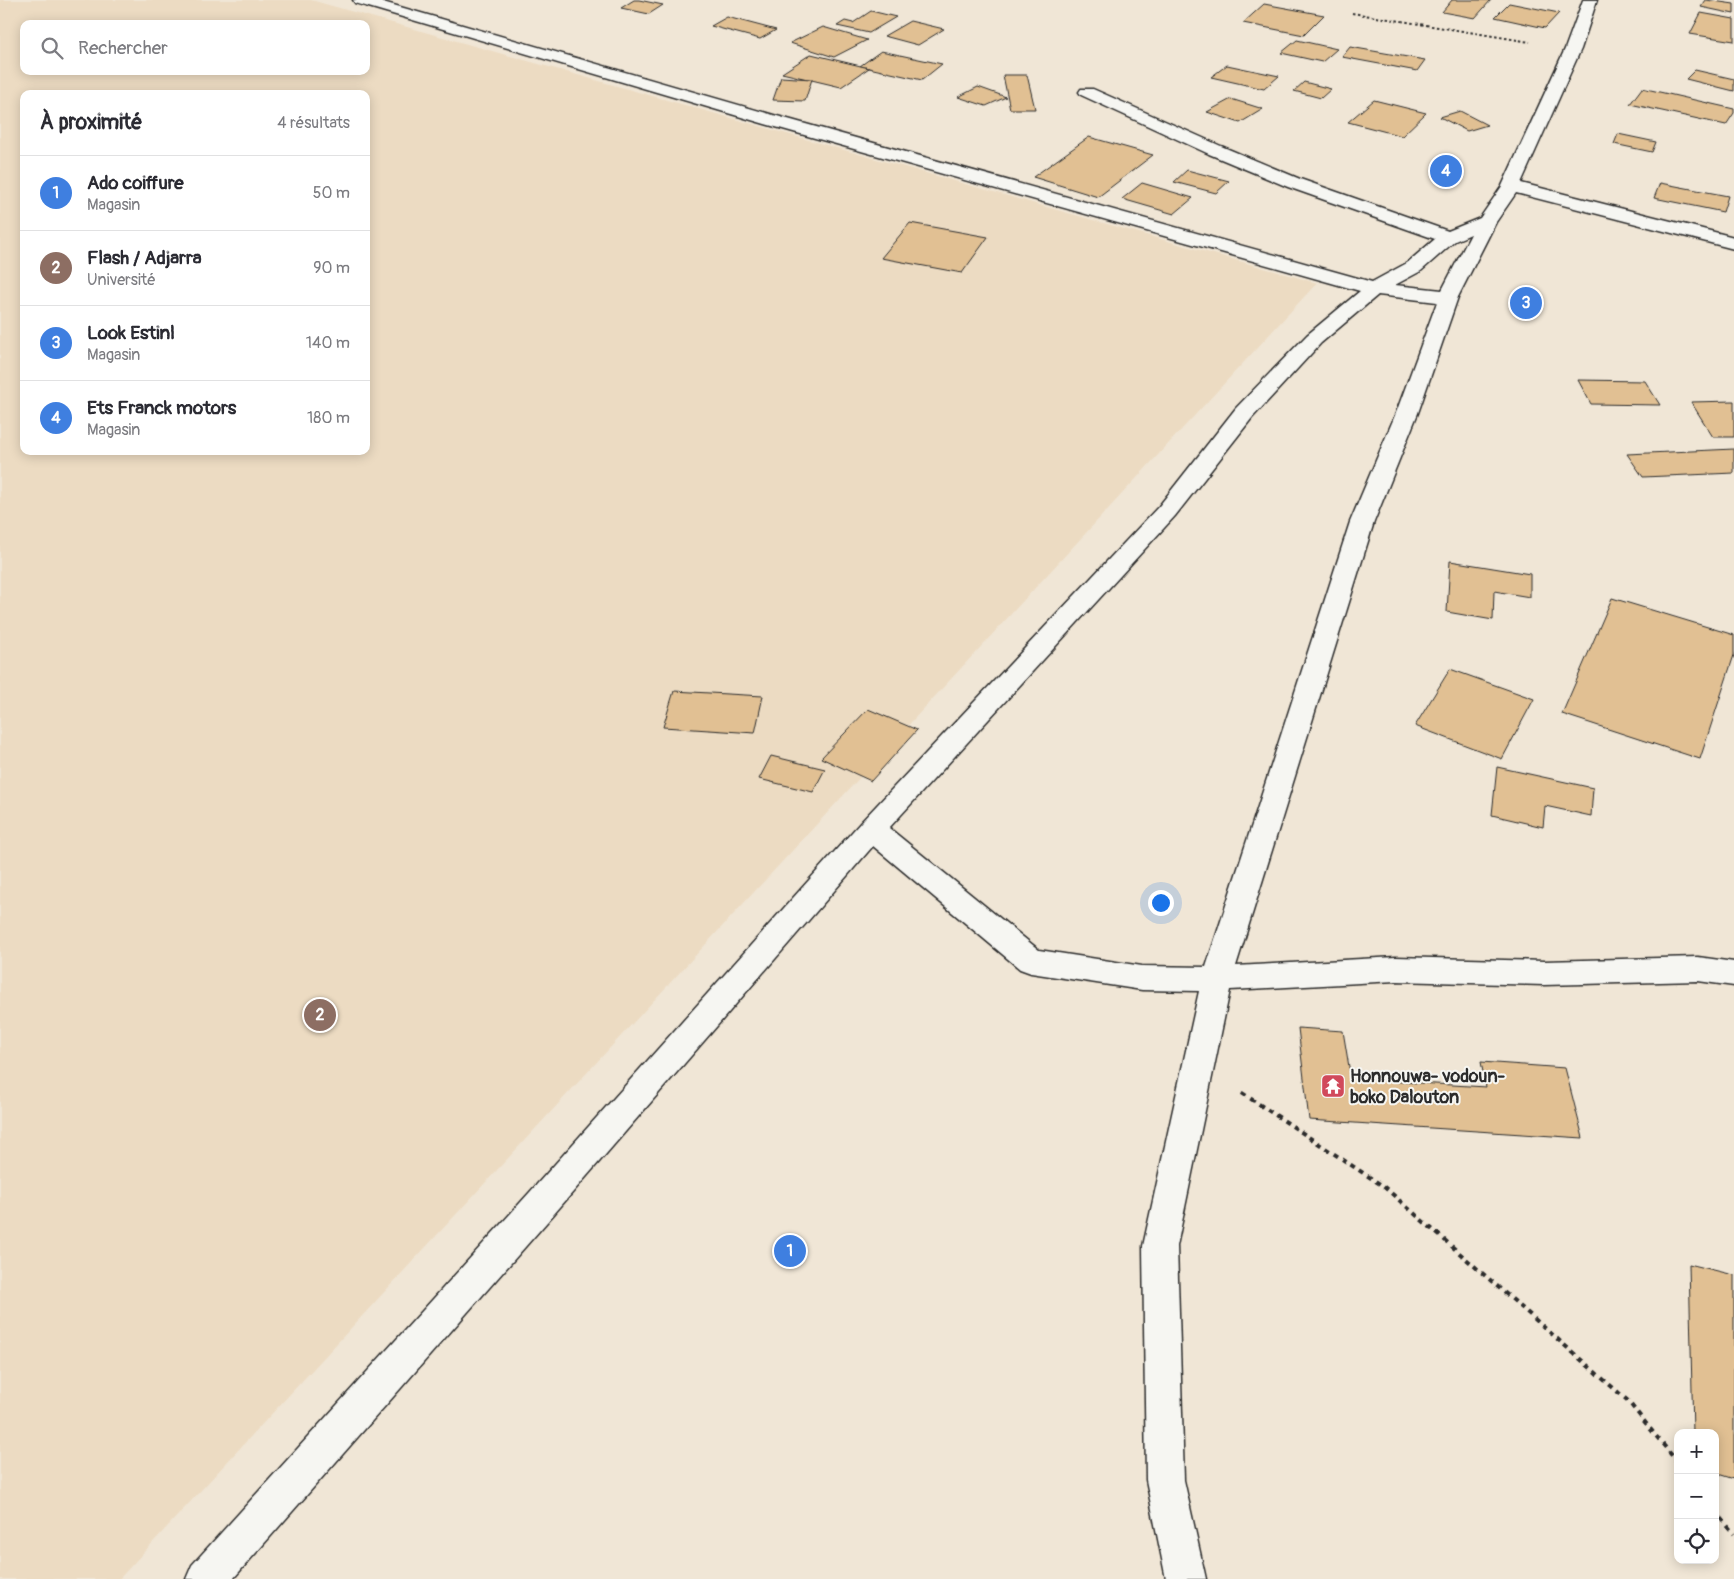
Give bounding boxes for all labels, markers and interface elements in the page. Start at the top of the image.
search box [20,20,370,75]
icon: search [38,34,66,62]
text: Rechercher [78,36,168,60]
text: À proximité [40,109,143,136]
text: 4 résultats [277,113,350,133]
pin: 4 [1430,152,1462,190]
text: Ado coiffure [87,171,184,195]
text: 1 [53,183,59,203]
text: 50 m [313,183,350,203]
text: Magasin [87,195,140,215]
text: Flash / Adjarra [87,246,202,270]
text: 2 [52,258,60,278]
text: 90 m [313,258,350,278]
text: Université [87,270,156,290]
pin: 3 [1510,284,1542,322]
text: Look Estinl [87,321,175,345]
text: 3 [52,333,60,353]
text: 140 m [306,333,350,353]
text: Magasin [87,345,140,365]
text: Ets Franck motors [87,396,236,420]
text: 4 [51,408,61,428]
text: 180 m [307,408,350,428]
text: Magasin [87,420,140,440]
your location [1148,890,1174,916]
pin: 2 [304,996,336,1034]
place label: Honnouwa- vodoun- boko Dalouton [1350,1065,1506,1109]
temple icon: Honnouwa- vodoun- boko Dalouton [1320,1073,1346,1099]
pin: 1 [774,1232,806,1270]
map controls [1674,1429,1719,1564]
button: + [1674,1429,1719,1474]
button: − [1674,1474,1719,1519]
button: locate [1674,1519,1719,1564]

